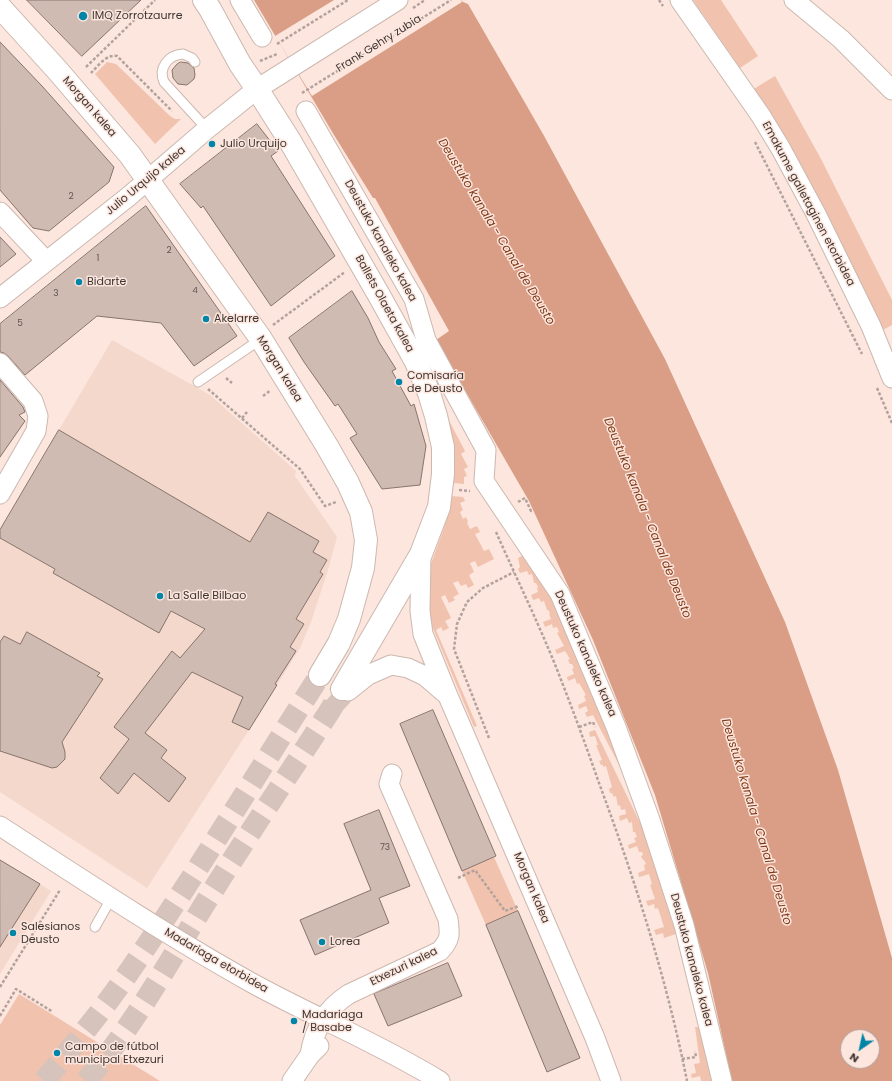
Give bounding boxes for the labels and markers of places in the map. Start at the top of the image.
place label: IMQ Zorrotzaurre [92,9,183,23]
marker: IMQ Zorrotzaurre [77,10,89,22]
place label: Julio Urquijo [220,137,287,151]
marker: Julio Urquijo [207,139,217,149]
place label: Bidarte [87,275,126,289]
marker: Bidarte [74,277,84,287]
place label: Akelarre [214,312,259,326]
marker: Akelarre [201,314,211,324]
place label: Comisaría de Deusto [407,369,464,395]
marker: Comisaría de Deusto [394,377,404,387]
place label: La Salle Bilbao [168,589,246,603]
marker: La Salle Bilbao [155,591,165,601]
place label: Salesianos Deusto [21,920,80,946]
marker: Salesianos Deusto [8,928,18,938]
place label: Lorea [330,935,360,949]
marker: Lorea [317,937,327,947]
place label: Madariaga / Basabe [302,1008,363,1034]
marker: Madariaga / Basabe [289,1016,299,1026]
place label: Campo de fútbol municipal Etxezuri [65,1040,164,1066]
marker: Campo de fútbol municipal Etxezuri [52,1048,62,1058]

